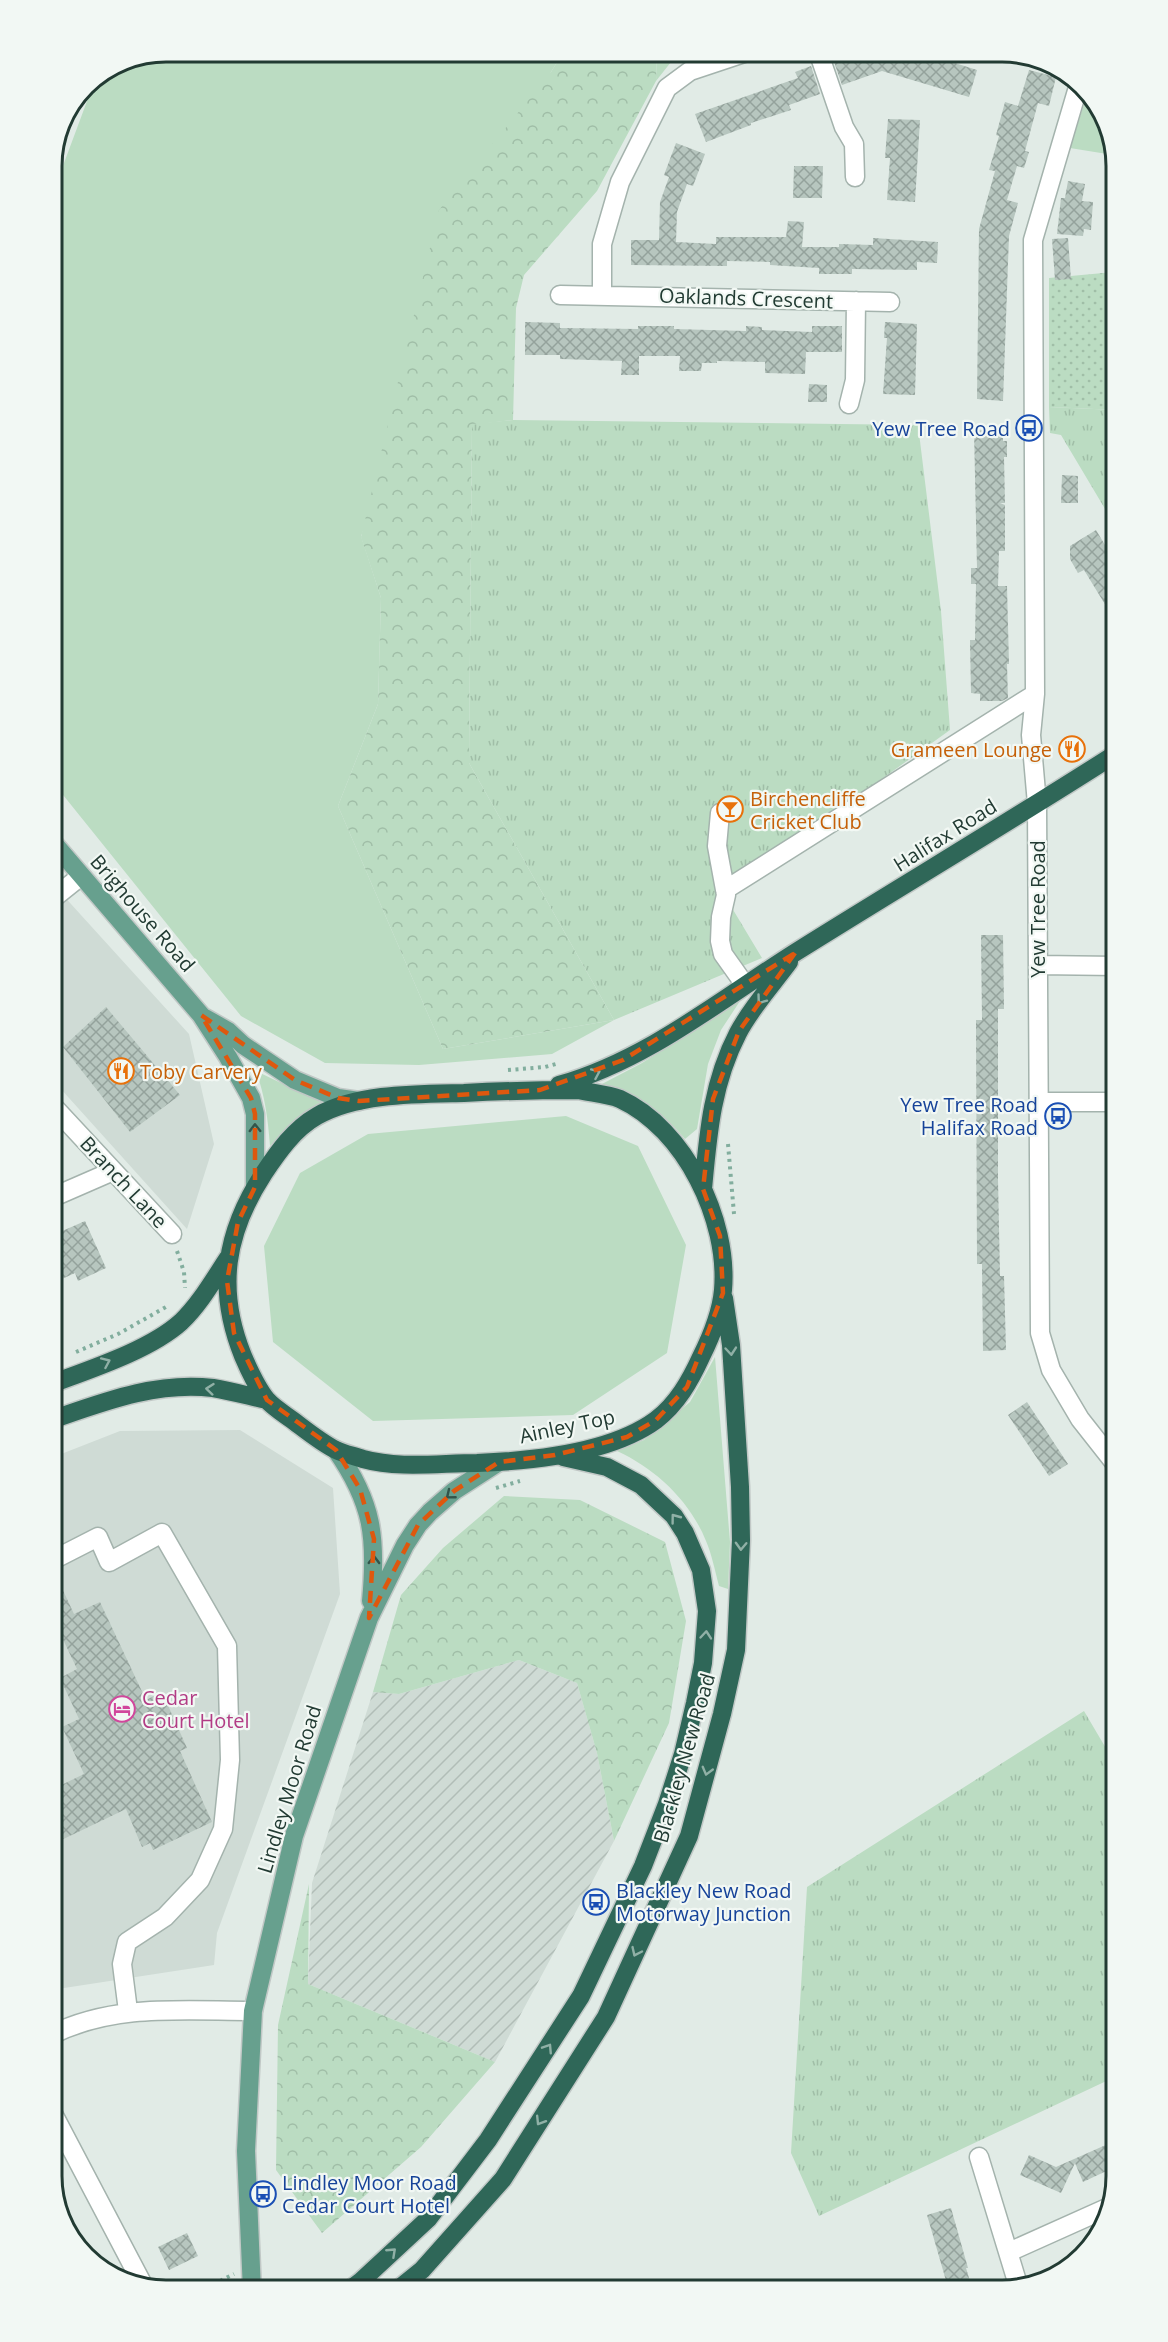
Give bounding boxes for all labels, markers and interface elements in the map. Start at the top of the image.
street label: Oaklands Crescent [658,281,834,315]
bus stop icon: Yew Tree Road [1014,413,1044,443]
place label: Yew Tree Road [872,415,1010,442]
restaurant icon: Grameen Lounge [1057,734,1087,764]
place label: Grameen Lounge [891,736,1052,763]
place label: Birchencliffe Cricket Club [750,785,866,835]
street label: Halifax Road [888,793,1002,877]
bar icon: Birchencliffe Cricket Club [715,794,745,824]
street label: Yew Tree Road [1024,840,1051,978]
street label: Brighouse Road [85,849,201,977]
one-way arrow [757,994,768,1005]
restaurant icon: Toby Carvery [106,1056,136,1086]
place label: Toby Carvery [140,1058,263,1085]
one-way arrow [590,1068,601,1080]
place label: Yew Tree Road Halifax Road [900,1091,1038,1141]
bus stop icon: Yew Tree Road Halifax Road [1043,1101,1073,1131]
one-way arrow [249,1124,261,1133]
street label: Branch Lane [74,1130,174,1234]
one-way arrow [724,1347,737,1356]
one-way arrow [99,1357,110,1369]
one-way arrow [205,1383,214,1396]
street label: Ainley Top [517,1403,617,1449]
one-way arrow [446,1487,457,1498]
one-way arrow [671,1514,682,1525]
one-way arrow [734,1541,747,1550]
one-way arrow [368,1555,380,1564]
one-way arrow [699,1630,712,1639]
street label: Blackley New Road [647,1670,721,1846]
place label: Cedar Court Hotel [142,1684,250,1734]
hotel icon: Cedar Court Hotel [107,1694,137,1724]
street label: Lindley Moor Road [251,1702,327,1876]
one-way arrow [702,1765,714,1775]
place label: Blackley New Road Motorway Junction [616,1877,791,1927]
bus stop icon: Blackley New Road Motorway Junction [581,1887,611,1917]
one-way arrow [631,1945,643,1956]
one-way arrow [540,2043,551,2054]
one-way arrow [536,2115,548,2125]
place label: Lindley Moor Road Cedar Court Hotel [282,2169,457,2219]
bus stop icon: Lindley Moor Road Cedar Court Hotel [248,2179,278,2209]
one-way arrow [385,2249,396,2260]

